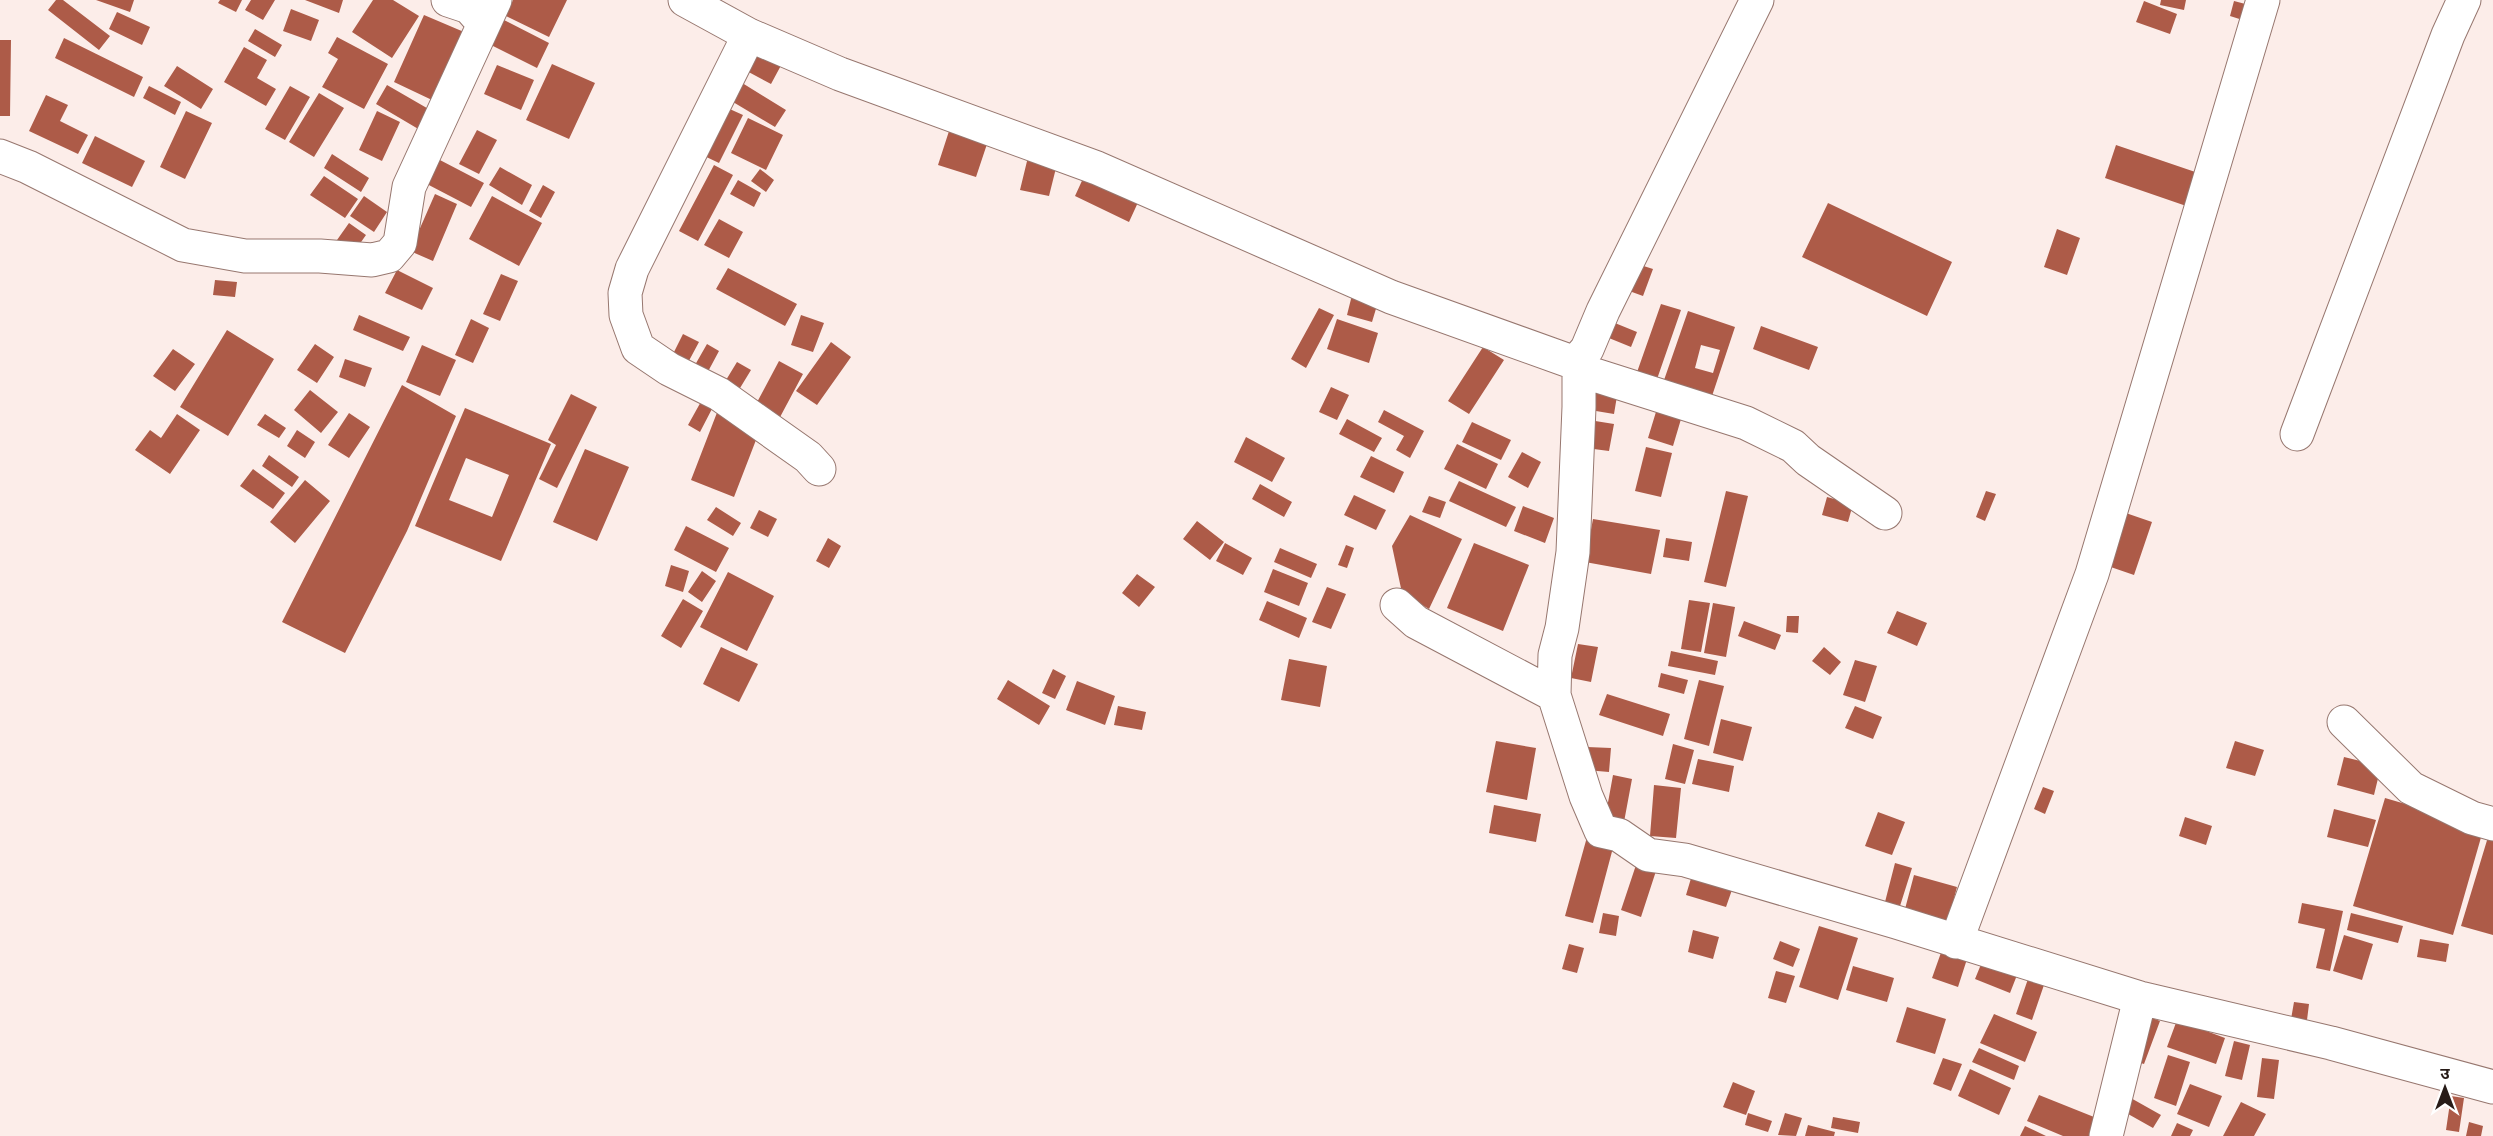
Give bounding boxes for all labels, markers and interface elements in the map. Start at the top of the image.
north arrow [2415,1058,2475,1118]
text: उ [2440,1063,2450,1084]

